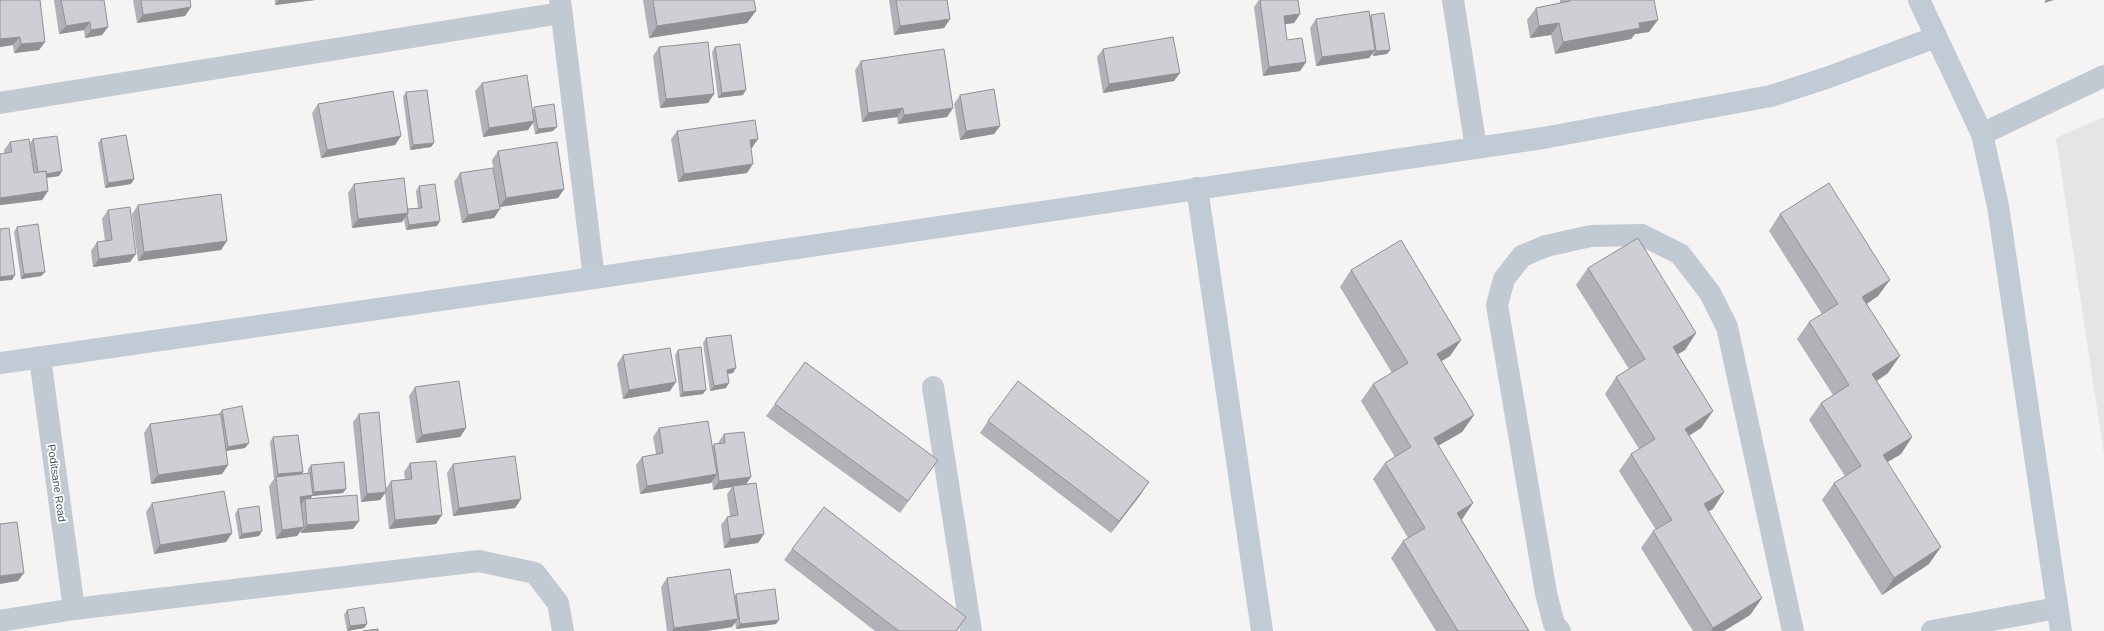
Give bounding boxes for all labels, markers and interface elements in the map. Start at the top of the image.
street label: Poditsane Road [46,443,68,523]

